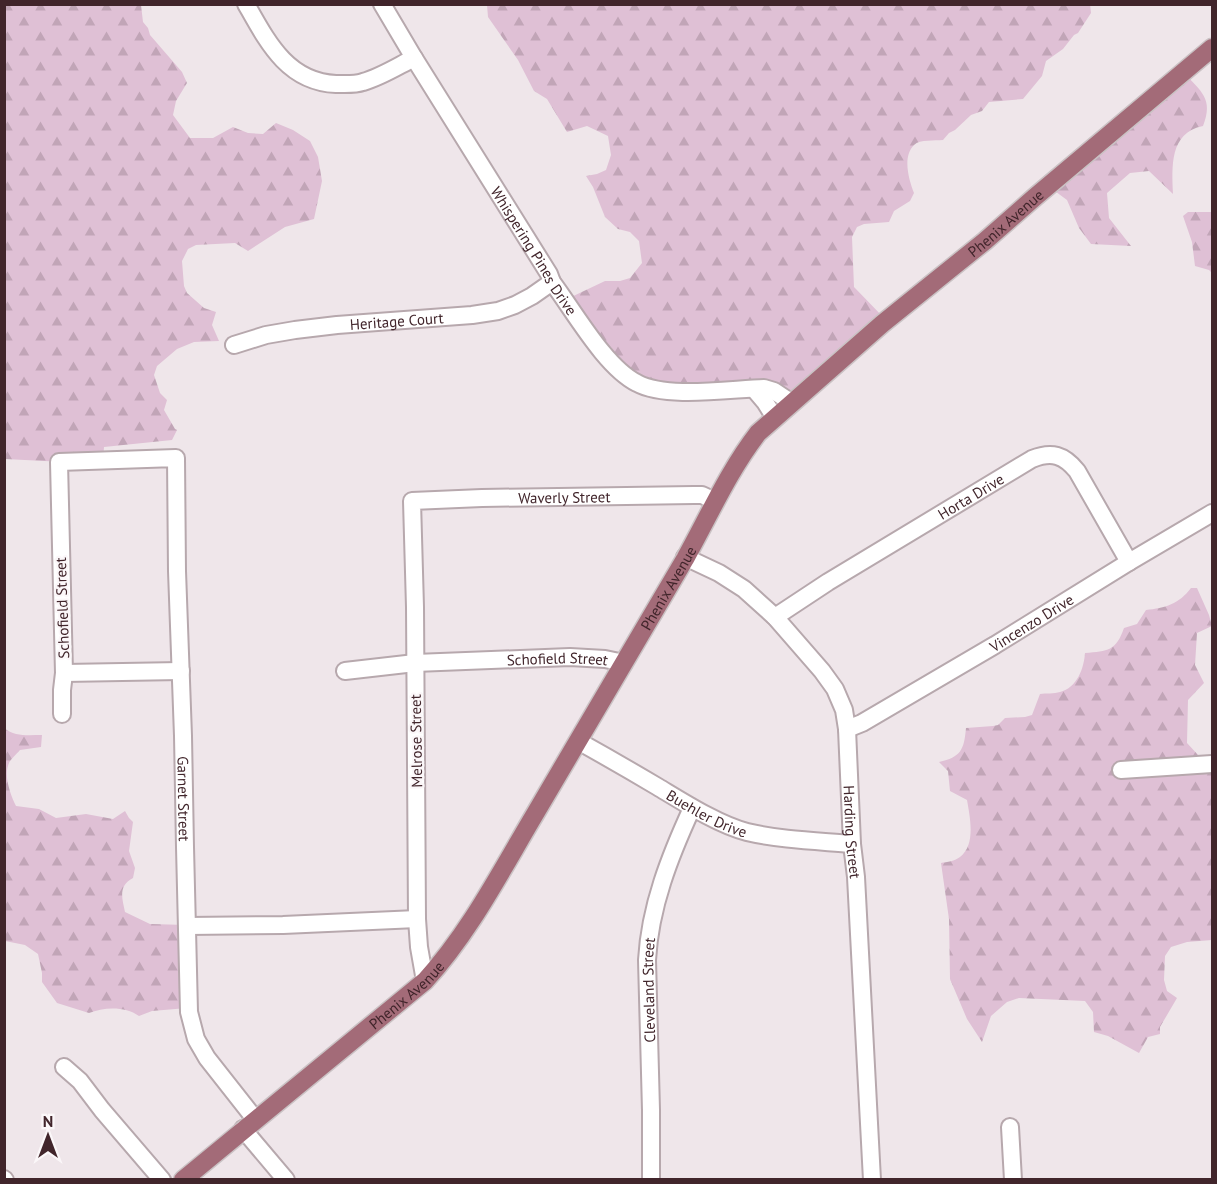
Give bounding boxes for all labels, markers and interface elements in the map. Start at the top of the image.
street label: Whispering Pines Drive [487,183,582,319]
street label: Phenix Avenue [964,185,1047,261]
street label: Heritage Court [349,308,444,334]
street label: Horta Drive [934,469,1007,523]
street label: Waverly Street [518,487,611,507]
street label: Phenix Avenue [636,543,700,633]
street label: Schofield Street [51,557,73,659]
street label: Vincenzo Drive [985,589,1077,656]
street label: Schofield Street [506,648,610,669]
street label: Melrose Street [406,694,426,788]
street label: Garnet Street [174,756,194,841]
street label: Buehler Drive [663,785,749,841]
street label: Harding Street [840,785,866,880]
street label: Cleveland Street [637,936,659,1043]
street label: Phenix Avenue [365,957,448,1033]
north arrow [18,1106,78,1166]
text: N [43,1111,53,1131]

